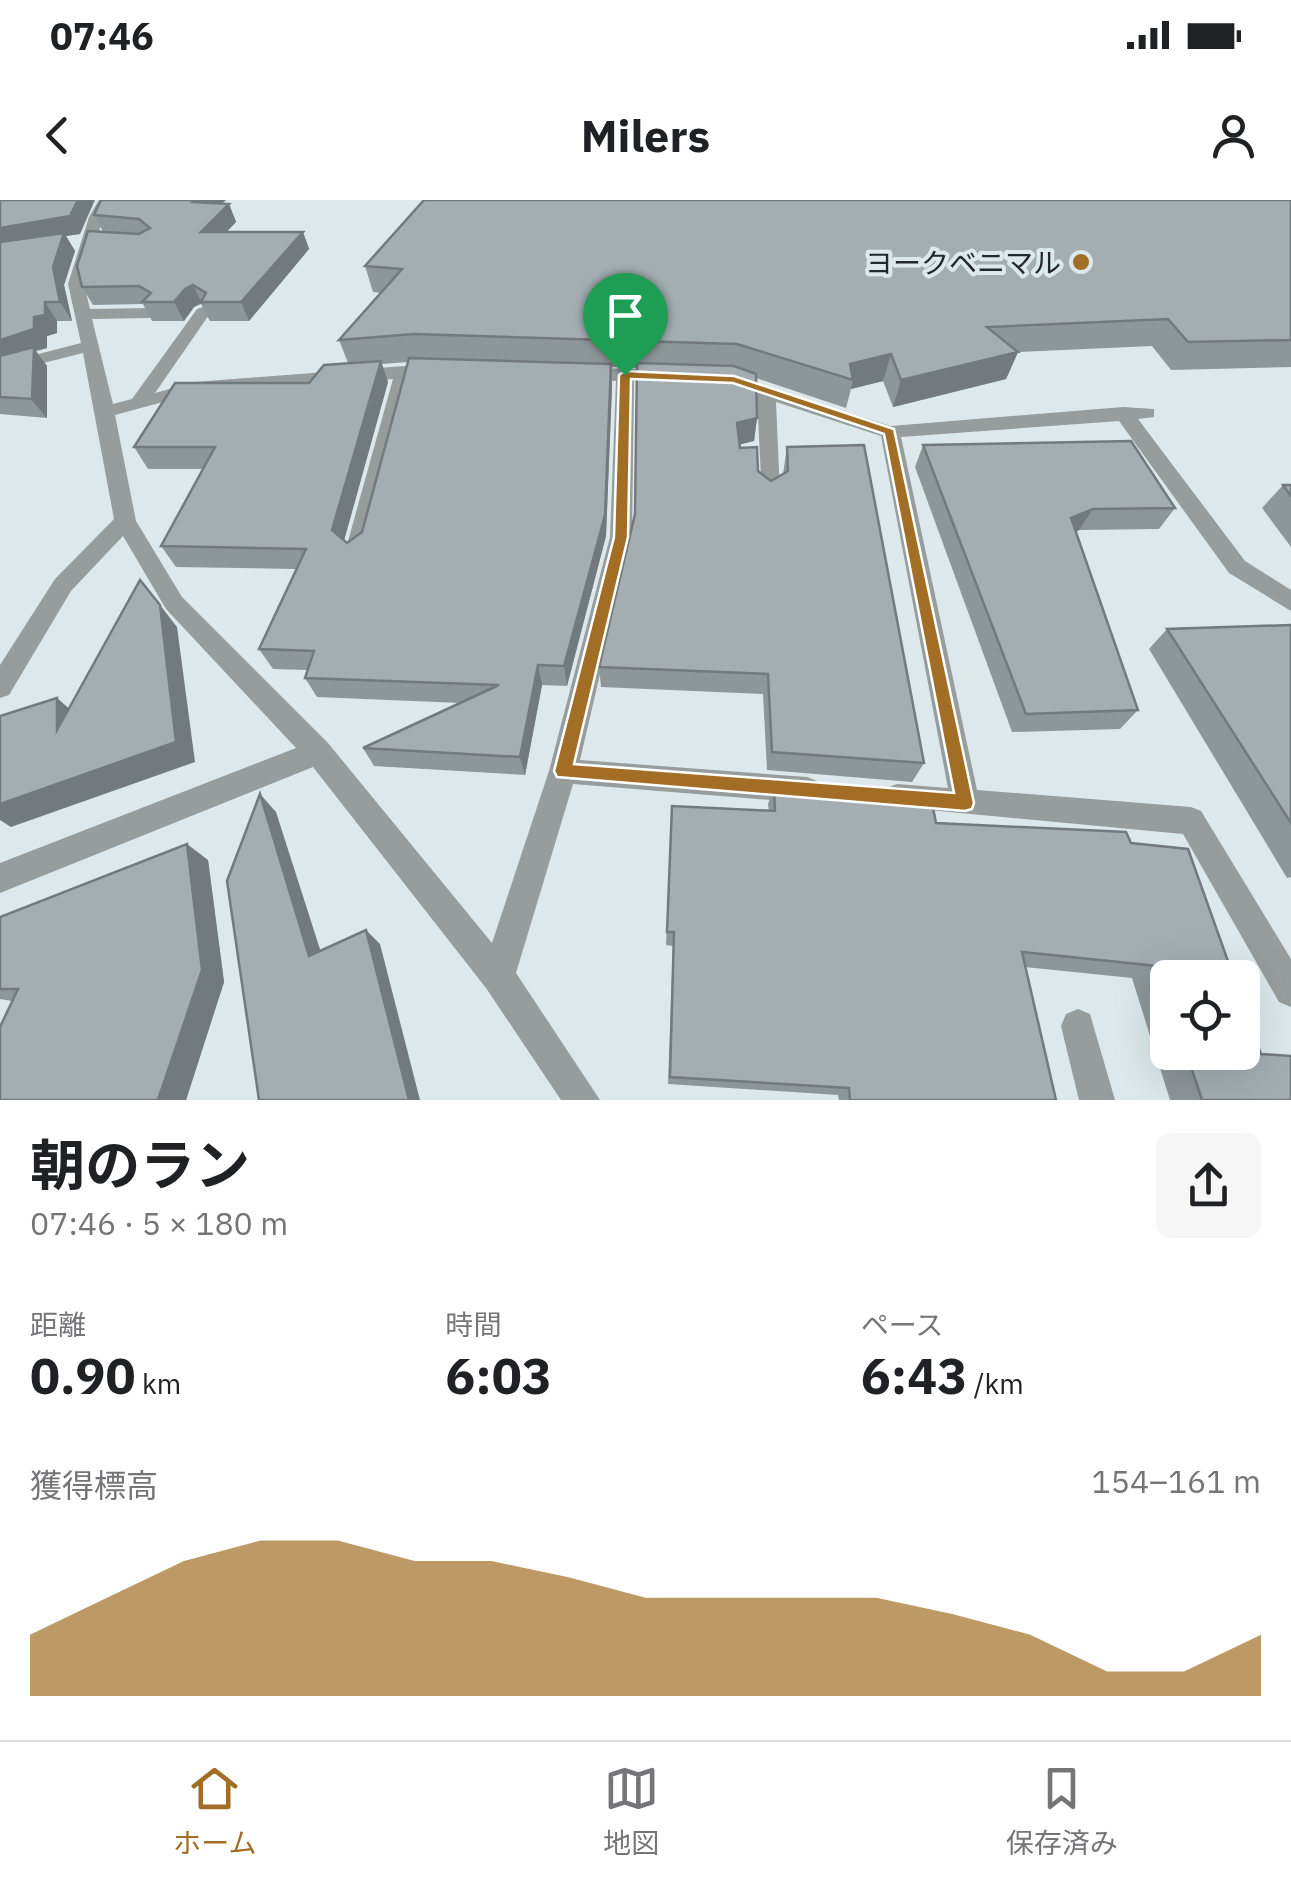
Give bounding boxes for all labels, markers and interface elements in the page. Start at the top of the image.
text: 07:46 [50,11,154,60]
text: Milers [581,106,710,164]
icon: back [30,108,85,163]
icon: person [1206,108,1261,163]
place label: ヨークベニマル [865,244,1061,281]
marker: ヨークベニマル [1070,251,1092,273]
pin [583,273,668,376]
icon: arrive [598,288,653,343]
map controls [1150,960,1260,1070]
button: locate [1150,960,1260,1070]
text: 朝のラン [30,1129,250,1200]
button: share [1156,1133,1261,1238]
text: 07:46 · 5 × 180 m [30,1202,288,1244]
text: 距離 [30,1306,86,1343]
text: 時間 [445,1306,501,1343]
text: ペース [861,1306,943,1343]
text: 0.90 [30,1343,136,1408]
text: 6:03 [445,1343,552,1408]
text: 6:43 [861,1343,967,1408]
text: km [136,1365,181,1402]
text: /km [967,1365,1024,1402]
text: 154–161 m [1091,1460,1261,1502]
text: 獲得標高 [30,1464,158,1506]
tab: ホーム [173,1761,256,1861]
tab: 地図 [603,1761,659,1861]
tab: 保存済み [1006,1761,1118,1861]

